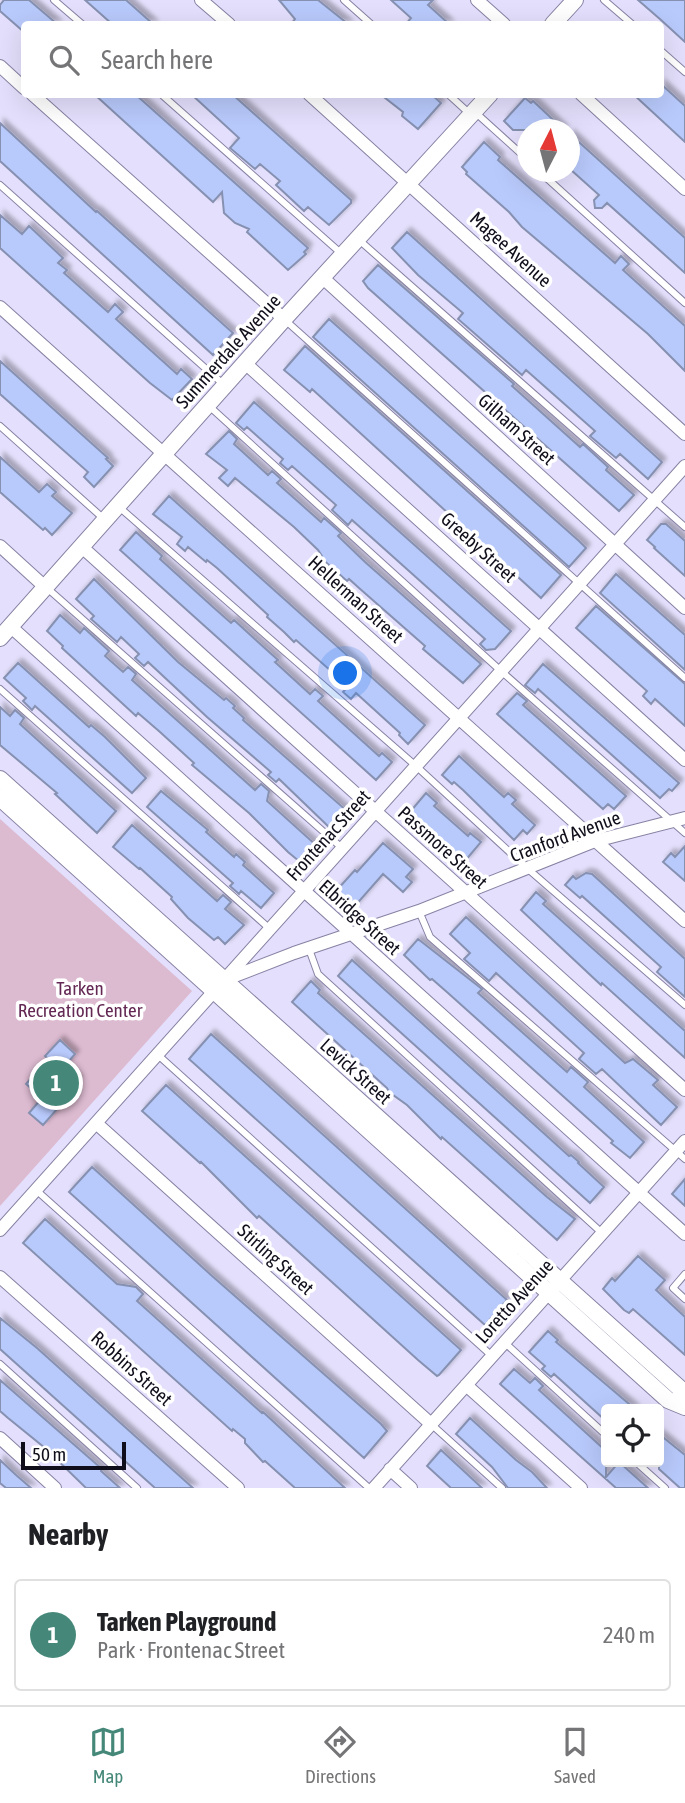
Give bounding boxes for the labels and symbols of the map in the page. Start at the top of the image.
north arrow [517,119,580,182]
street label: Magee Avenue [466,207,556,291]
street label: Summerdale Avenue [171,290,285,412]
street label: Gilham Street [474,389,560,469]
street label: Greeby Street [437,507,521,587]
street label: Hellerman Street [304,551,408,647]
your location [328,656,362,690]
street label: Frontenac Street [282,785,374,885]
street label: Passmore Street [394,801,492,893]
street label: Cranford Avenue [507,806,623,866]
street label: Elbridge Street [315,875,405,959]
park label: Tarken Recreation Center [18,977,143,1021]
street label: Levick Street [316,1033,396,1109]
pin: 1 [33,1057,79,1109]
street label: Stirling Street [234,1219,318,1299]
street label: Loretto Avenue [471,1254,557,1348]
street label: Robbins Street [87,1326,177,1410]
scale bar [21,1439,126,1471]

